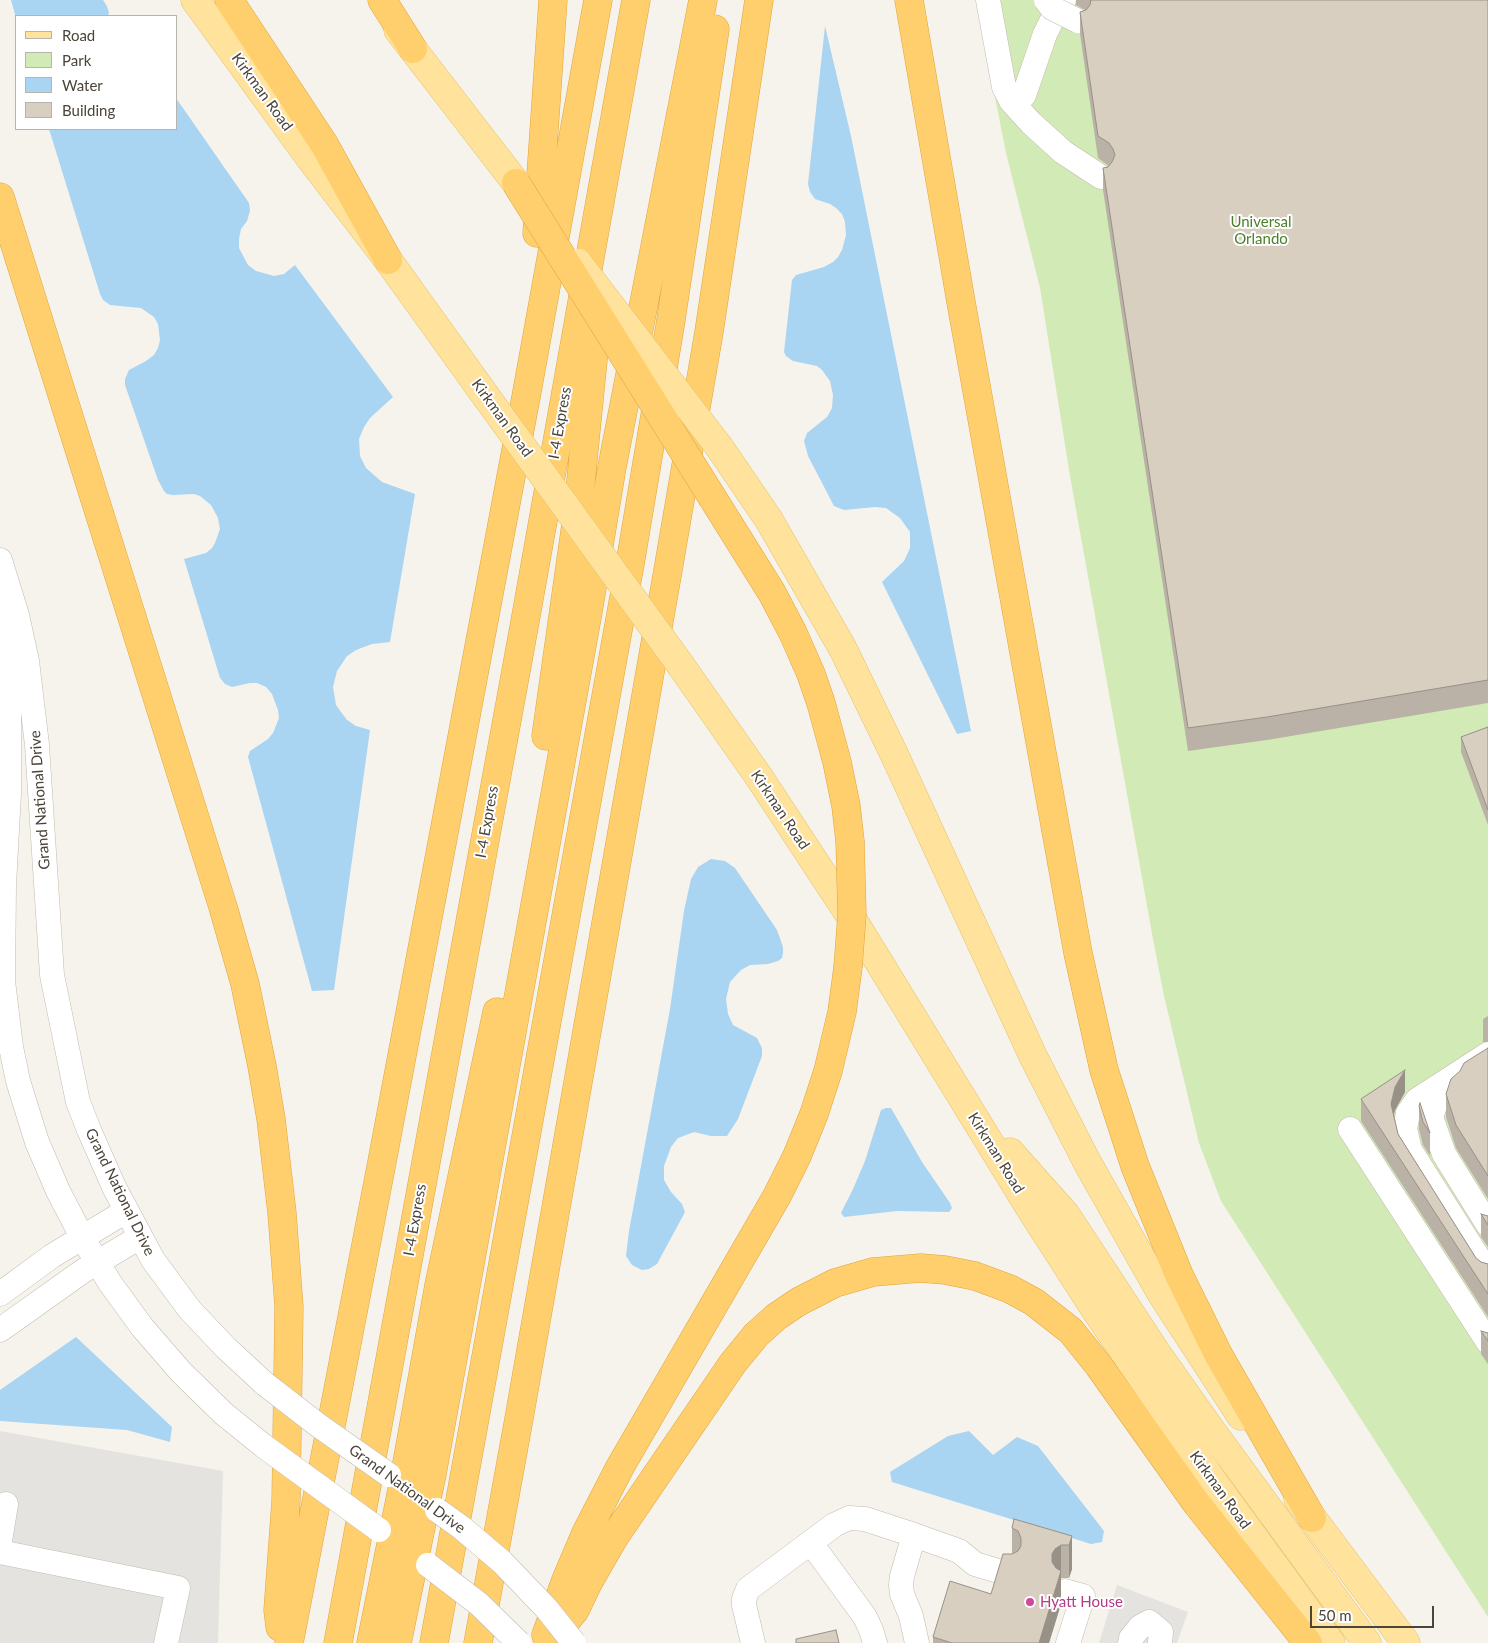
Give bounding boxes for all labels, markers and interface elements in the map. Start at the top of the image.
legend [15,15,178,130]
text: Road [62,26,95,44]
street label: Kirkman Road [228,50,296,134]
text: Park [62,51,91,69]
text: Water [62,76,103,94]
text: Building [62,101,115,119]
park label: Universal Orlando [1230,213,1292,248]
street label: Kirkman Road [468,376,536,460]
street label: I-4 Express [545,386,575,460]
street label: Grand National Drive [26,730,54,870]
street label: Kirkman Road [747,767,813,853]
street label: I-4 Express [472,785,502,859]
street label: Kirkman Road [964,1109,1028,1197]
street label: Grand National Drive [81,1125,159,1259]
street label: I-4 Express [400,1183,430,1257]
street label: Grand National Drive [345,1441,469,1537]
street label: Kirkman Road [1186,1448,1254,1532]
place label: Hyatt House [1040,1593,1123,1611]
marker: Hyatt House [1024,1596,1036,1608]
scale bar [1313,1596,1437,1628]
text: 50 m [1318,1606,1352,1624]

